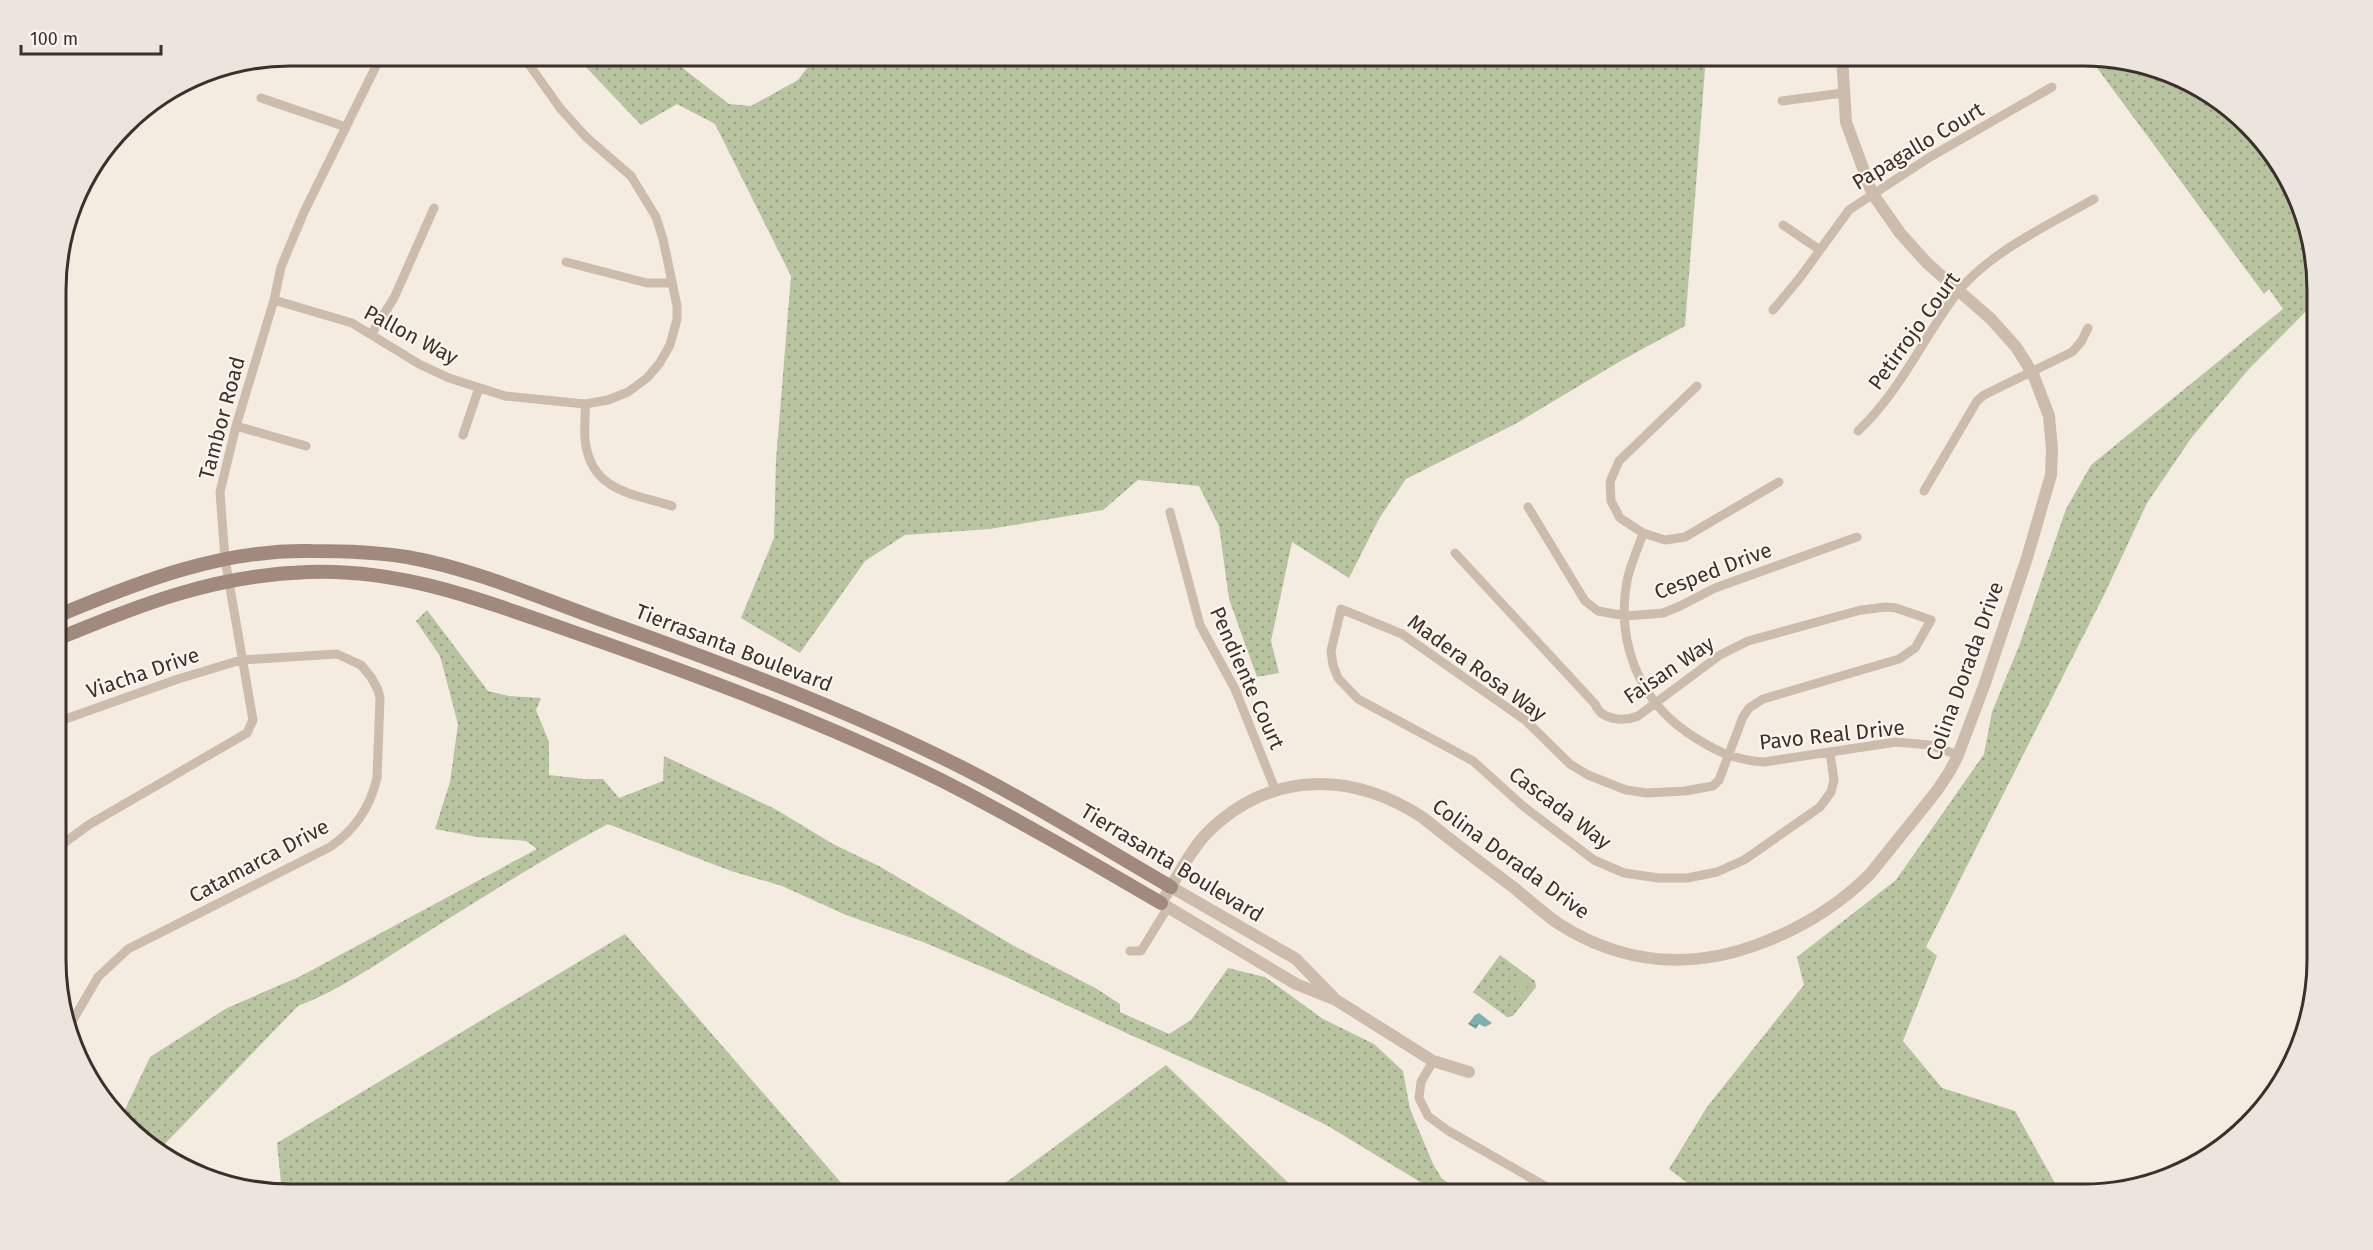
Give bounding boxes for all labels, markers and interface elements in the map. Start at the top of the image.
scale bar [21,18,160,56]
text: 100 m [30,28,78,50]
street label: Papagallo Court [1847,96,1989,196]
street label: Petirrojo Court [1862,267,1966,395]
street label: Pallon Way [360,299,463,371]
street label: Tambor Road [193,354,251,482]
street label: Cesped Drive [1651,537,1775,605]
street label: Colina Dorada Drive [1921,578,2009,764]
street label: Tierrasanta Boulevard [632,598,836,698]
street label: Pendiente Court [1204,603,1290,754]
street label: Madera Rosa Way [1402,609,1552,728]
street label: Faisan Way [1619,630,1720,710]
street label: Viacha Drive [83,642,203,704]
street label: Pavo Real Drive [1758,714,1906,756]
street label: Cascada Way [1504,761,1617,855]
street label: Colina Dorada Drive [1427,793,1595,925]
street label: Tierrasanta Boulevard [1076,798,1268,928]
street label: Catamarca Drive [185,813,333,909]

